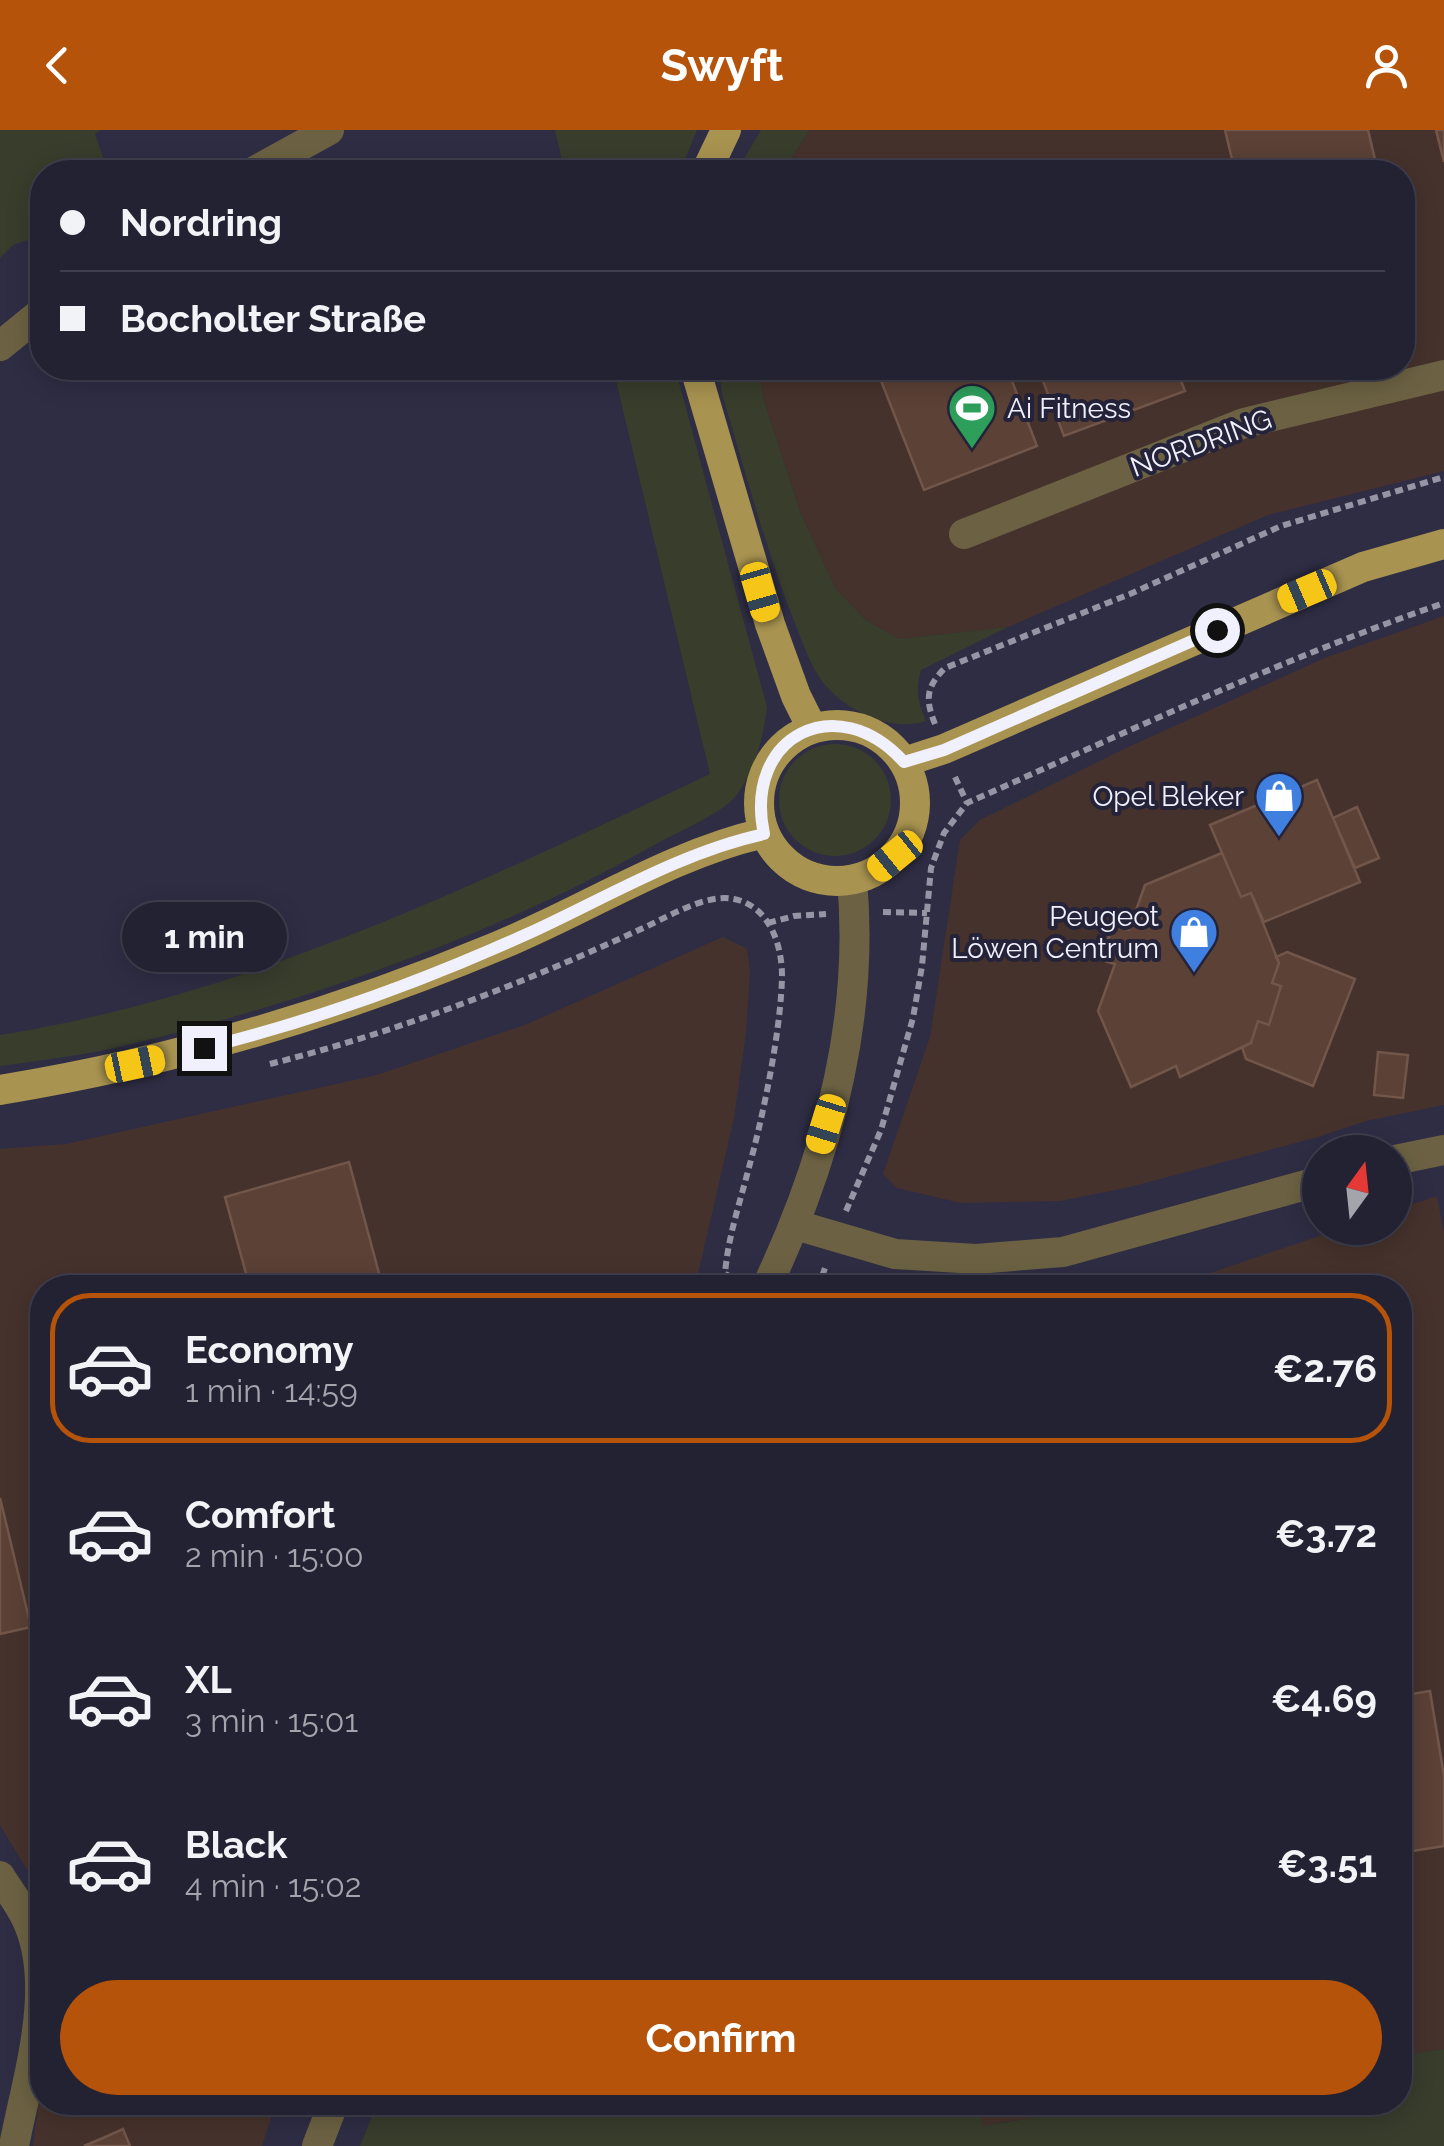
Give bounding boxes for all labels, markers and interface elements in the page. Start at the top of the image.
icon: back [30,38,85,93]
icon: person [1359,38,1414,93]
text: Swyft [660,39,784,92]
text: Nordring [120,200,282,245]
text: Bocholter Straße [120,296,426,341]
sports icon: Ai Fitness [946,382,998,450]
place label: Ai Fitness [1007,392,1131,425]
street label: NORDRING [1126,402,1276,484]
car [737,559,783,625]
car [1274,565,1340,617]
route start [1195,608,1240,653]
shop icon: Opel Bleker [1253,770,1305,838]
place label: Opel Bleker [1092,780,1244,813]
car [862,825,928,887]
place label: Peugeot Löwen Centrum [951,900,1160,965]
callout: 1 min [121,903,286,973]
shop icon: Peugeot Löwen Centrum [1168,906,1220,974]
text: 1 min [164,918,245,955]
route end [182,1026,227,1071]
car [103,1043,167,1085]
car [803,1091,849,1157]
north arrow [1302,1135,1412,1245]
map controls [1302,1135,1412,1245]
icon: car [65,1323,155,1413]
text: Economy [185,1327,354,1372]
text: €2.76 [1273,1346,1377,1391]
text: 1 min · 14:59 [185,1372,358,1409]
icon: car [65,1488,155,1578]
text: Comfort [185,1492,335,1537]
text: €3.72 [1275,1511,1377,1556]
text: 2 min · 15:00 [185,1537,364,1574]
icon: car [65,1653,155,1743]
text: XL [185,1657,232,1702]
text: €4.69 [1271,1676,1377,1721]
text: 3 min · 15:01 [185,1702,358,1739]
icon: car [65,1818,155,1908]
text: Black [185,1822,287,1867]
text: €3.51 [1277,1841,1377,1886]
text: 4 min · 15:02 [185,1867,361,1904]
button: Confirm [60,1980,1382,2095]

